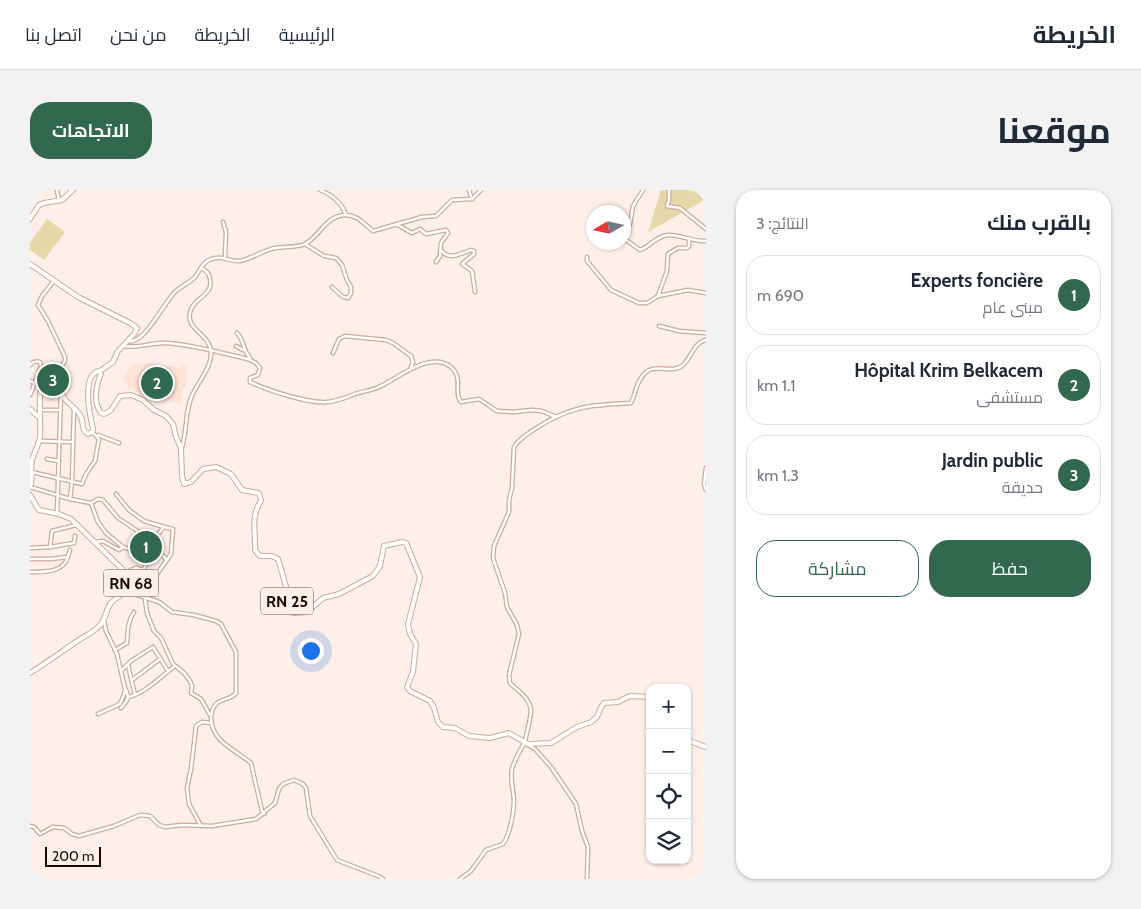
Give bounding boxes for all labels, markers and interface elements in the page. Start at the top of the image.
text: الخريطة [1033,20,1116,49]
text: اتصل بنا [25,24,82,46]
text: من نحن [110,24,166,46]
text: الخريطة [194,24,251,46]
text: الرئيسية [279,24,335,46]
button: الاتجاهات [30,102,152,159]
text: موقعنا [997,109,1111,152]
north arrow [586,205,631,250]
text: بالقرب منك [987,210,1091,235]
text: النتائج: 3 [756,214,809,233]
text: Experts foncière [911,269,1043,292]
text: 690 m [757,286,804,305]
text: 1 [1071,286,1077,305]
text: مبنى عام [982,298,1043,317]
text: Hôpital Krim Belkacem [854,359,1043,382]
pin: 3 [37,361,69,399]
pin: 2 [141,364,173,402]
text: 1.1 km [757,376,795,395]
text: 2 [1070,376,1078,395]
text: مستشفى [976,388,1043,407]
text: Jardin public [942,449,1043,472]
text: 1.3 km [757,466,799,485]
text: 3 [1070,466,1078,485]
text: حديقة [1002,478,1043,497]
pin: 1 [130,528,162,566]
button: مشاركة [756,540,919,597]
button: حفظ [929,540,1091,597]
road number: RN 68 [104,569,158,596]
road number: RN 25 [261,588,313,614]
your location [298,638,324,664]
map controls [646,684,691,864]
button: + [646,684,691,729]
button: − [646,729,691,774]
button: locate [646,774,691,819]
button: layers [646,819,691,864]
scale bar [45,844,101,867]
text: 200 m [52,847,94,865]

